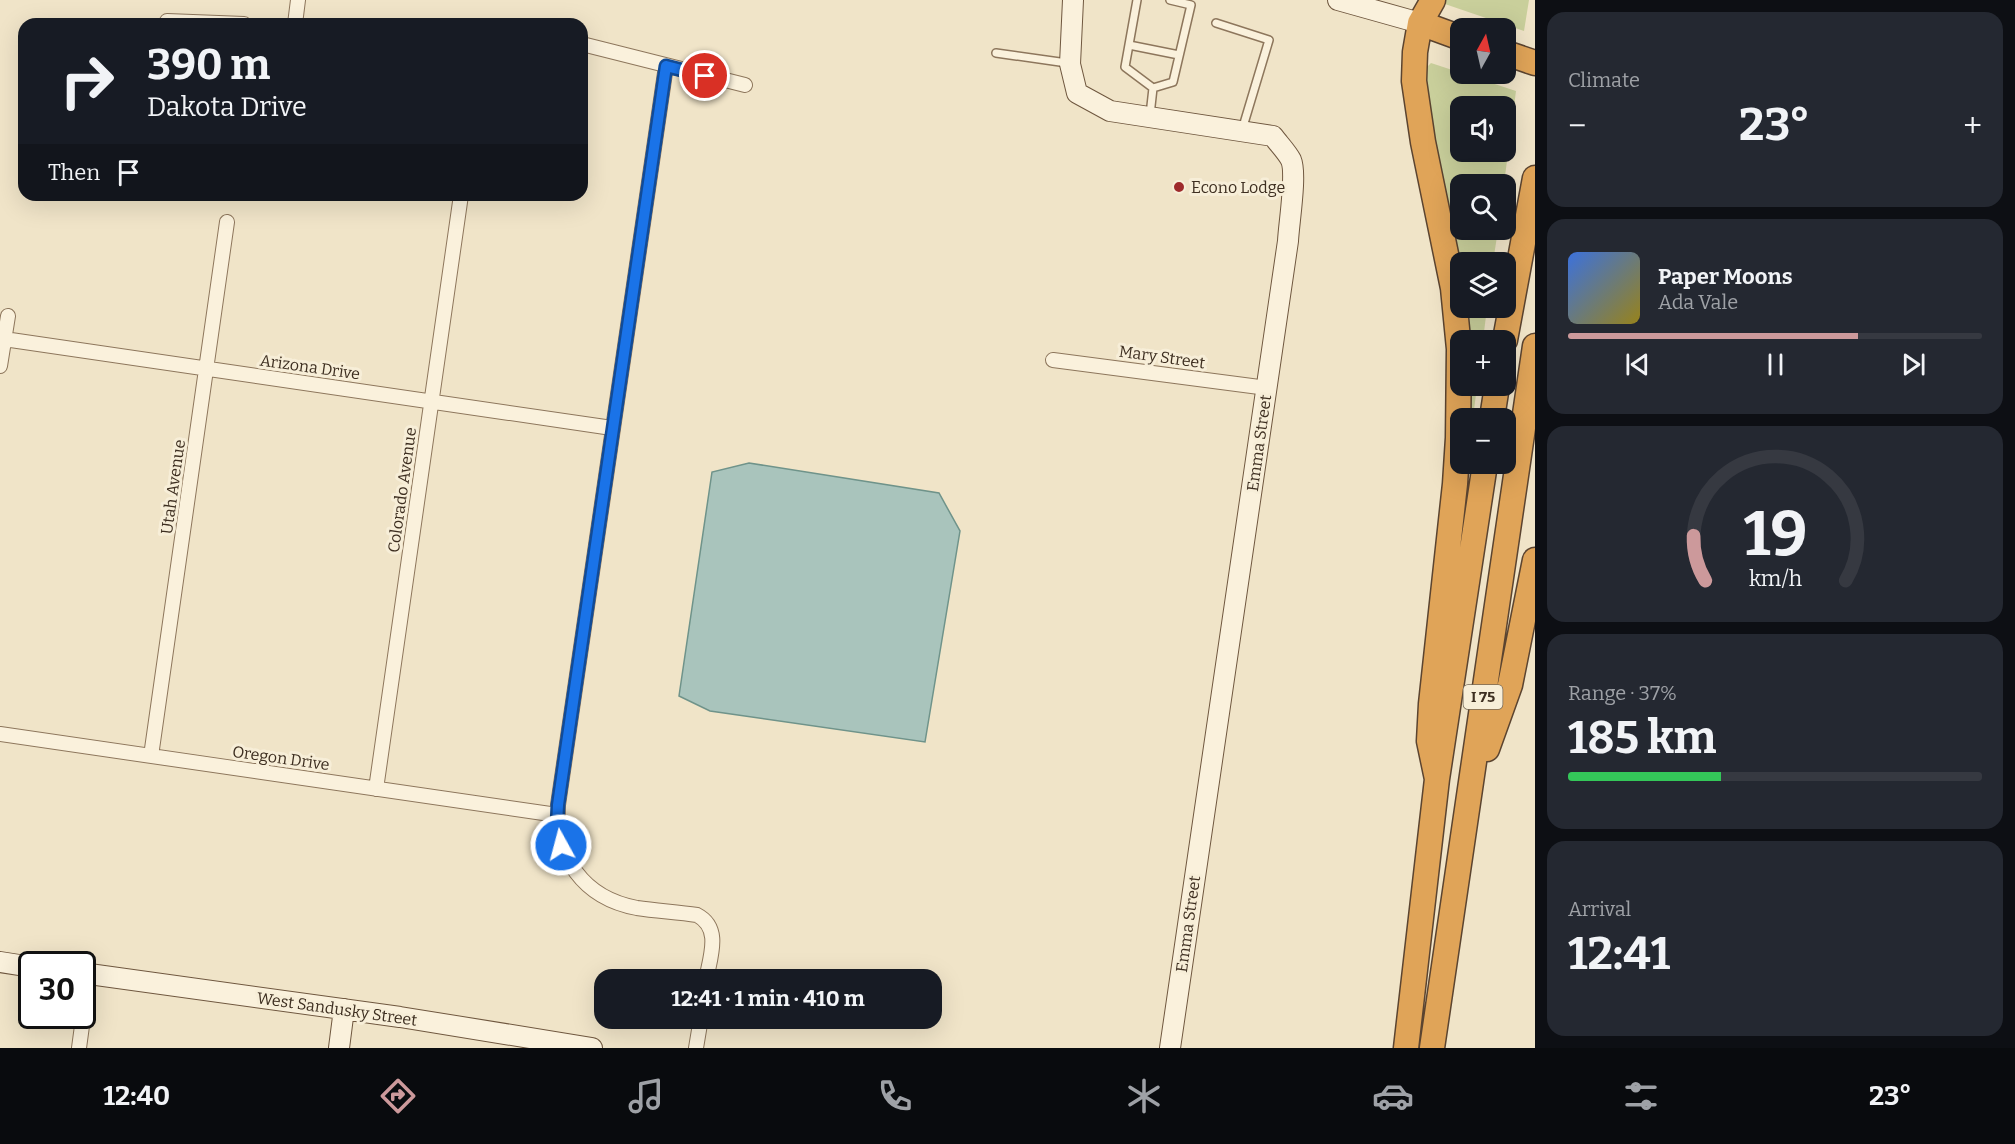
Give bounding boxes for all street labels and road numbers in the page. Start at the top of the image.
street label: Mary Street [1118,342,1207,372]
street label: Arizona Drive [259,351,361,383]
street label: Emma Street [1243,393,1275,493]
street label: Colorado Avenue [384,426,420,554]
street label: Utah Avenue [157,438,189,536]
road number: I 75 [1464,685,1502,709]
street label: Oregon Drive [231,742,331,774]
street label: Emma Street [1172,874,1204,974]
street label: West Sandusky Street [256,988,419,1030]

